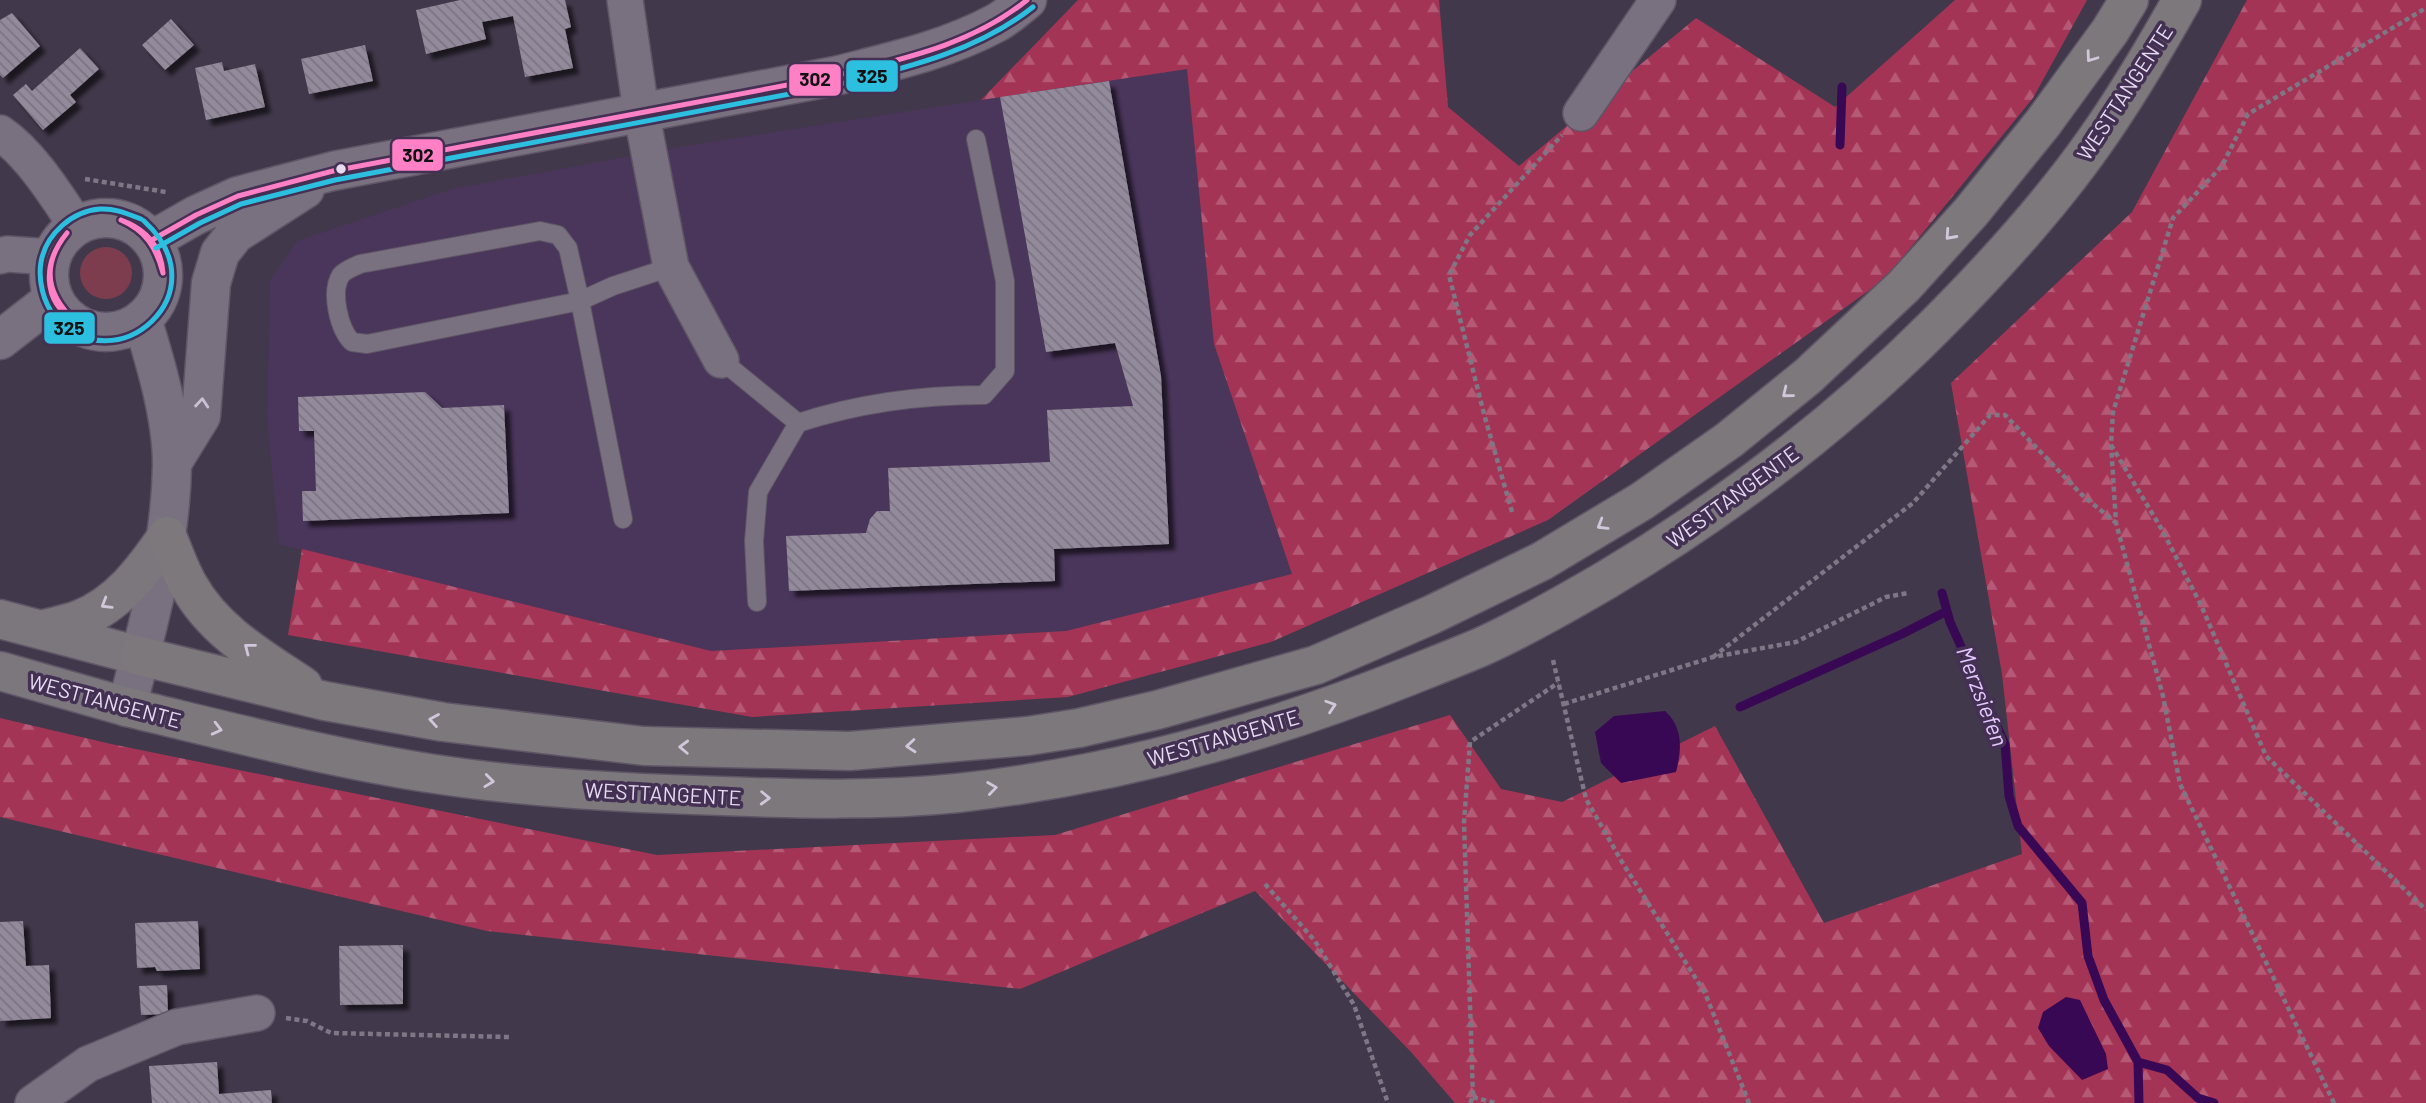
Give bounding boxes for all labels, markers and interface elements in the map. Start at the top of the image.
street label: WESTTANGENTE [2071,19,2177,165]
one-way arrow [2087,49,2099,62]
line badge: 325 [845,59,899,93]
line badge: 302 [788,63,842,97]
text: 325 [856,64,888,87]
text: 302 [799,67,831,90]
line badge: 302 [391,138,444,172]
text: 302 [402,143,434,166]
unlabelled marker [334,162,348,176]
one-way arrow [1946,227,1958,240]
line badge: 325 [43,311,96,345]
text: 325 [53,316,85,339]
one-way arrow [1782,385,1795,398]
one-way arrow [195,398,210,409]
street label: WESTTANGENTE [1661,440,1803,552]
one-way arrow [1596,517,1609,530]
one-way arrow [100,595,113,608]
water label: Merzsiefen [1951,642,2015,750]
one-way arrow [244,644,256,657]
street label: WESTTANGENTE [26,668,184,732]
one-way arrow [1325,700,1337,714]
street label: WESTTANGENTE [1144,703,1302,771]
one-way arrow [428,713,440,728]
one-way arrow [211,721,223,735]
one-way arrow [905,738,916,753]
one-way arrow [678,739,689,754]
one-way arrow [483,773,495,788]
street label: WESTTANGENTE [584,776,742,810]
one-way arrow [986,780,998,795]
one-way arrow [760,790,771,805]

